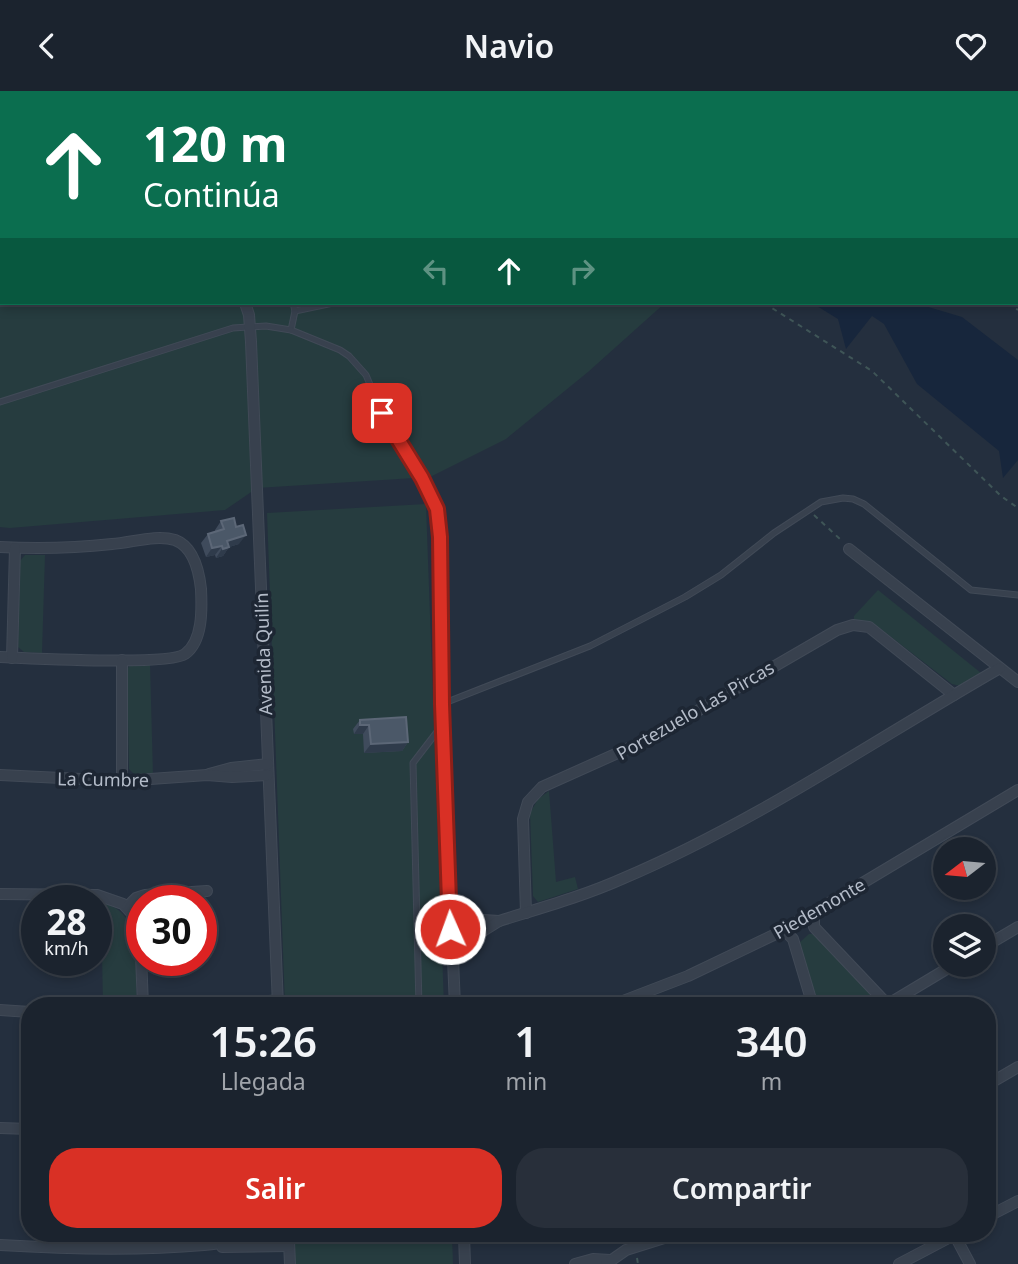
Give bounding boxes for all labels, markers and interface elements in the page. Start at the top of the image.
text: Navio [464,24,554,67]
icon: back [28,27,66,65]
icon: heart [952,27,990,65]
text: 120 m [143,110,288,176]
icon: ahead [28,119,119,210]
text: Continúa [143,173,280,216]
icon: left [417,252,455,290]
icon: ahead [490,252,528,290]
icon: right [563,252,601,290]
pin [352,383,412,443]
icon: arrive [363,394,401,432]
street label: Avenida Quilín [249,592,277,716]
street label: Portezuelo Las Pircas [612,655,778,765]
street label: La Cumbre [57,766,149,792]
north arrow [933,837,996,899]
map controls [933,837,996,977]
street label: Piedemonte [769,872,869,944]
speed limit sign: 30 [126,885,217,976]
position arrow [413,892,487,966]
text: 28 [46,898,87,945]
button: layers [933,914,996,977]
text: km/h [44,936,89,960]
text: 15:26 [209,1012,317,1069]
text: 1 [514,1012,538,1069]
text: 340 [736,1012,808,1069]
text: Llegada [221,1065,306,1097]
text: min [505,1065,547,1097]
text: m [761,1065,782,1097]
button: Salir [49,1148,502,1228]
button: Compartir [516,1148,968,1228]

